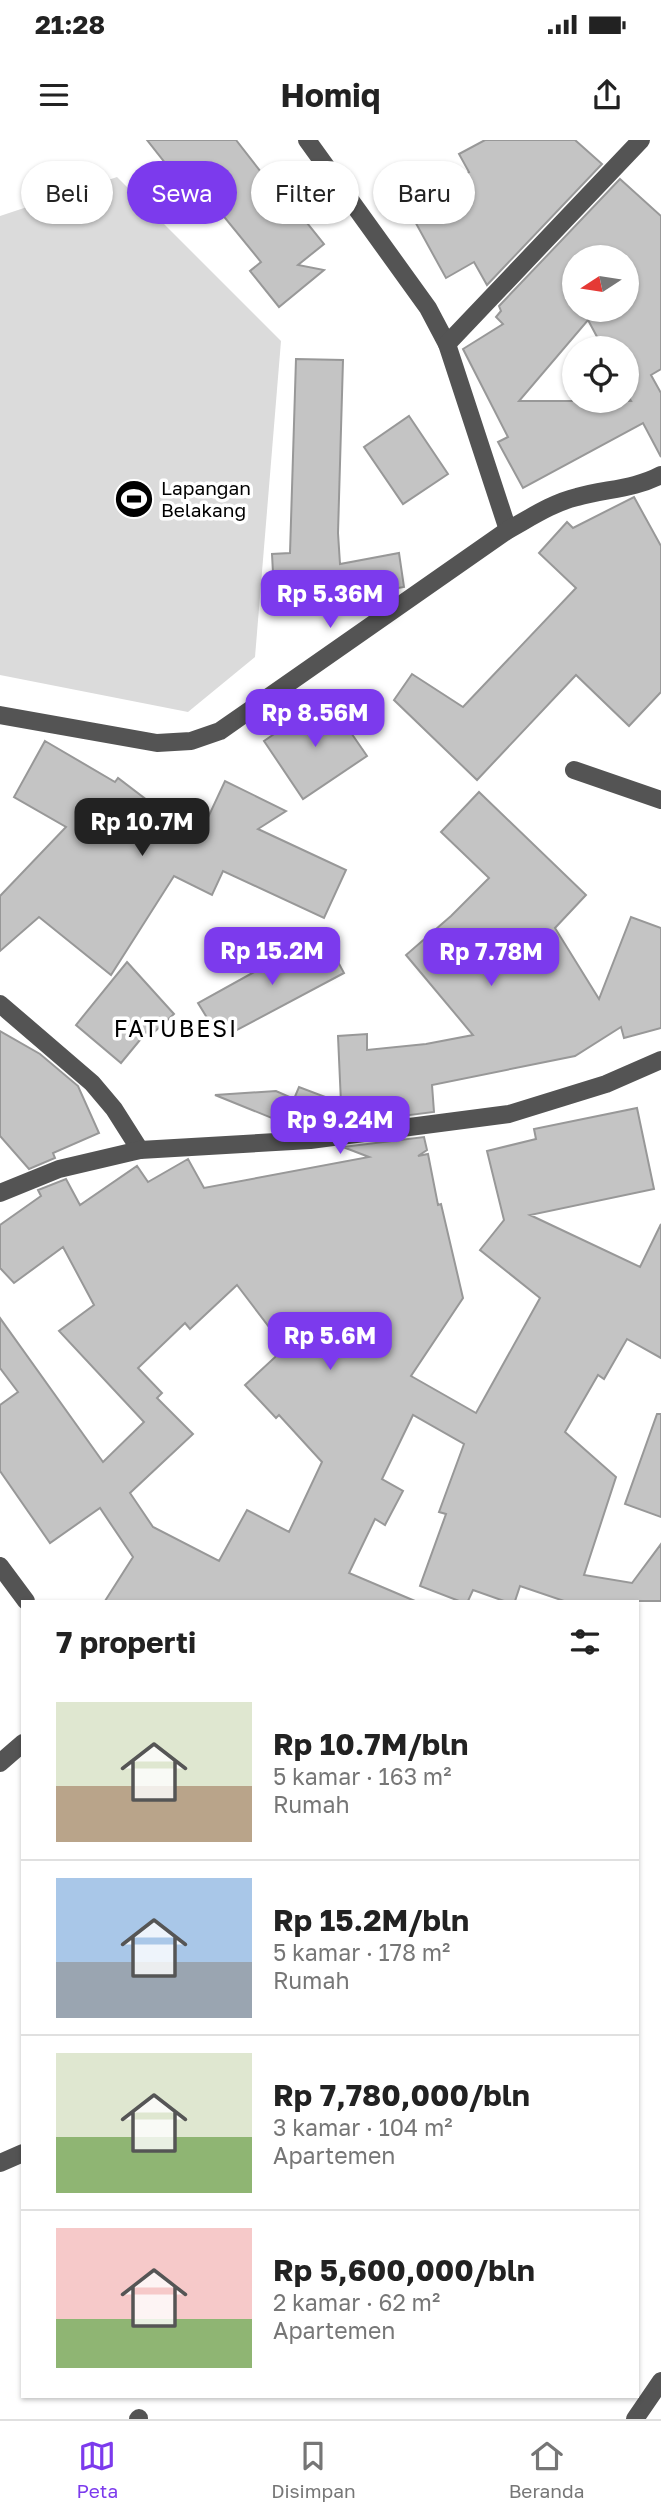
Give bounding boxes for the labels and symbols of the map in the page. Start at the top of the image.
north arrow [562,245,639,322]
place label: Lapangan Belakang [161,476,251,521]
sports icon: Lapangan Belakang [113,478,155,520]
pin: Rp 5.36M [258,570,402,630]
pin: Rp 8.56M [243,690,387,749]
pin: Rp 10.7M [70,798,214,858]
pin: Rp 15.2M [200,928,344,987]
pin: Rp 7.78M [419,928,563,988]
district label: FATUBESI [114,1014,238,1042]
pin: Rp 9.24M [268,1096,412,1156]
pin: Rp 5.6M [265,1312,395,1372]

